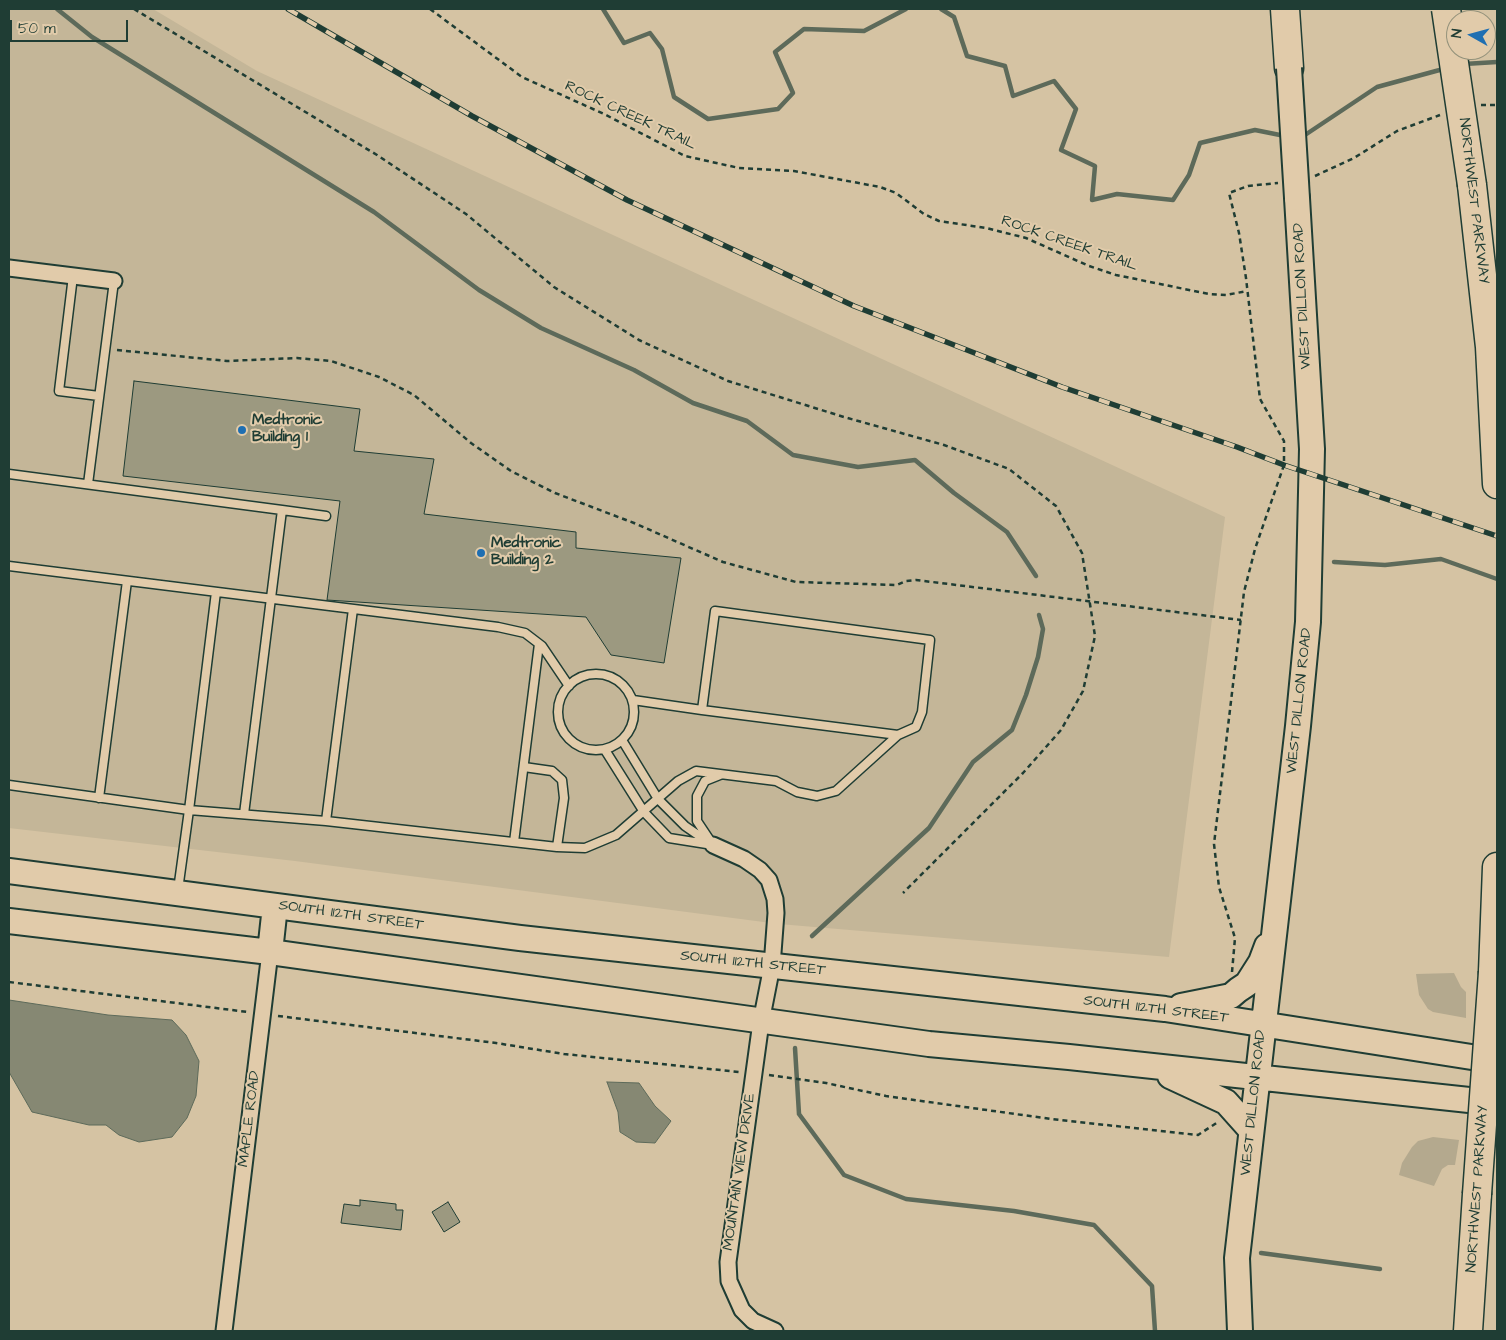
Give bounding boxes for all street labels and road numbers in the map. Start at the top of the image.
street label: ROCK CREEK TRAIL [561,78,699,154]
street label: NORTHWEST PARKWAY [1454,117,1492,285]
street label: ROCK CREEK TRAIL [999,212,1139,276]
street label: WEST DILLON ROAD [1290,222,1316,370]
street label: WEST DILLON ROAD [1283,627,1317,775]
street label: SOUTH 112TH STREET [277,897,425,935]
street label: SOUTH 112TH STREET [679,947,827,981]
street label: SOUTH 112TH STREET [1082,992,1230,1028]
street label: WEST DILLON ROAD [1237,1029,1271,1177]
street label: MAPLE ROAD [235,1070,265,1168]
street label: MOUNTAIN VIEW DRIVE [720,1092,760,1252]
street label: NORTHWEST PARKWAY [1463,1105,1493,1273]

